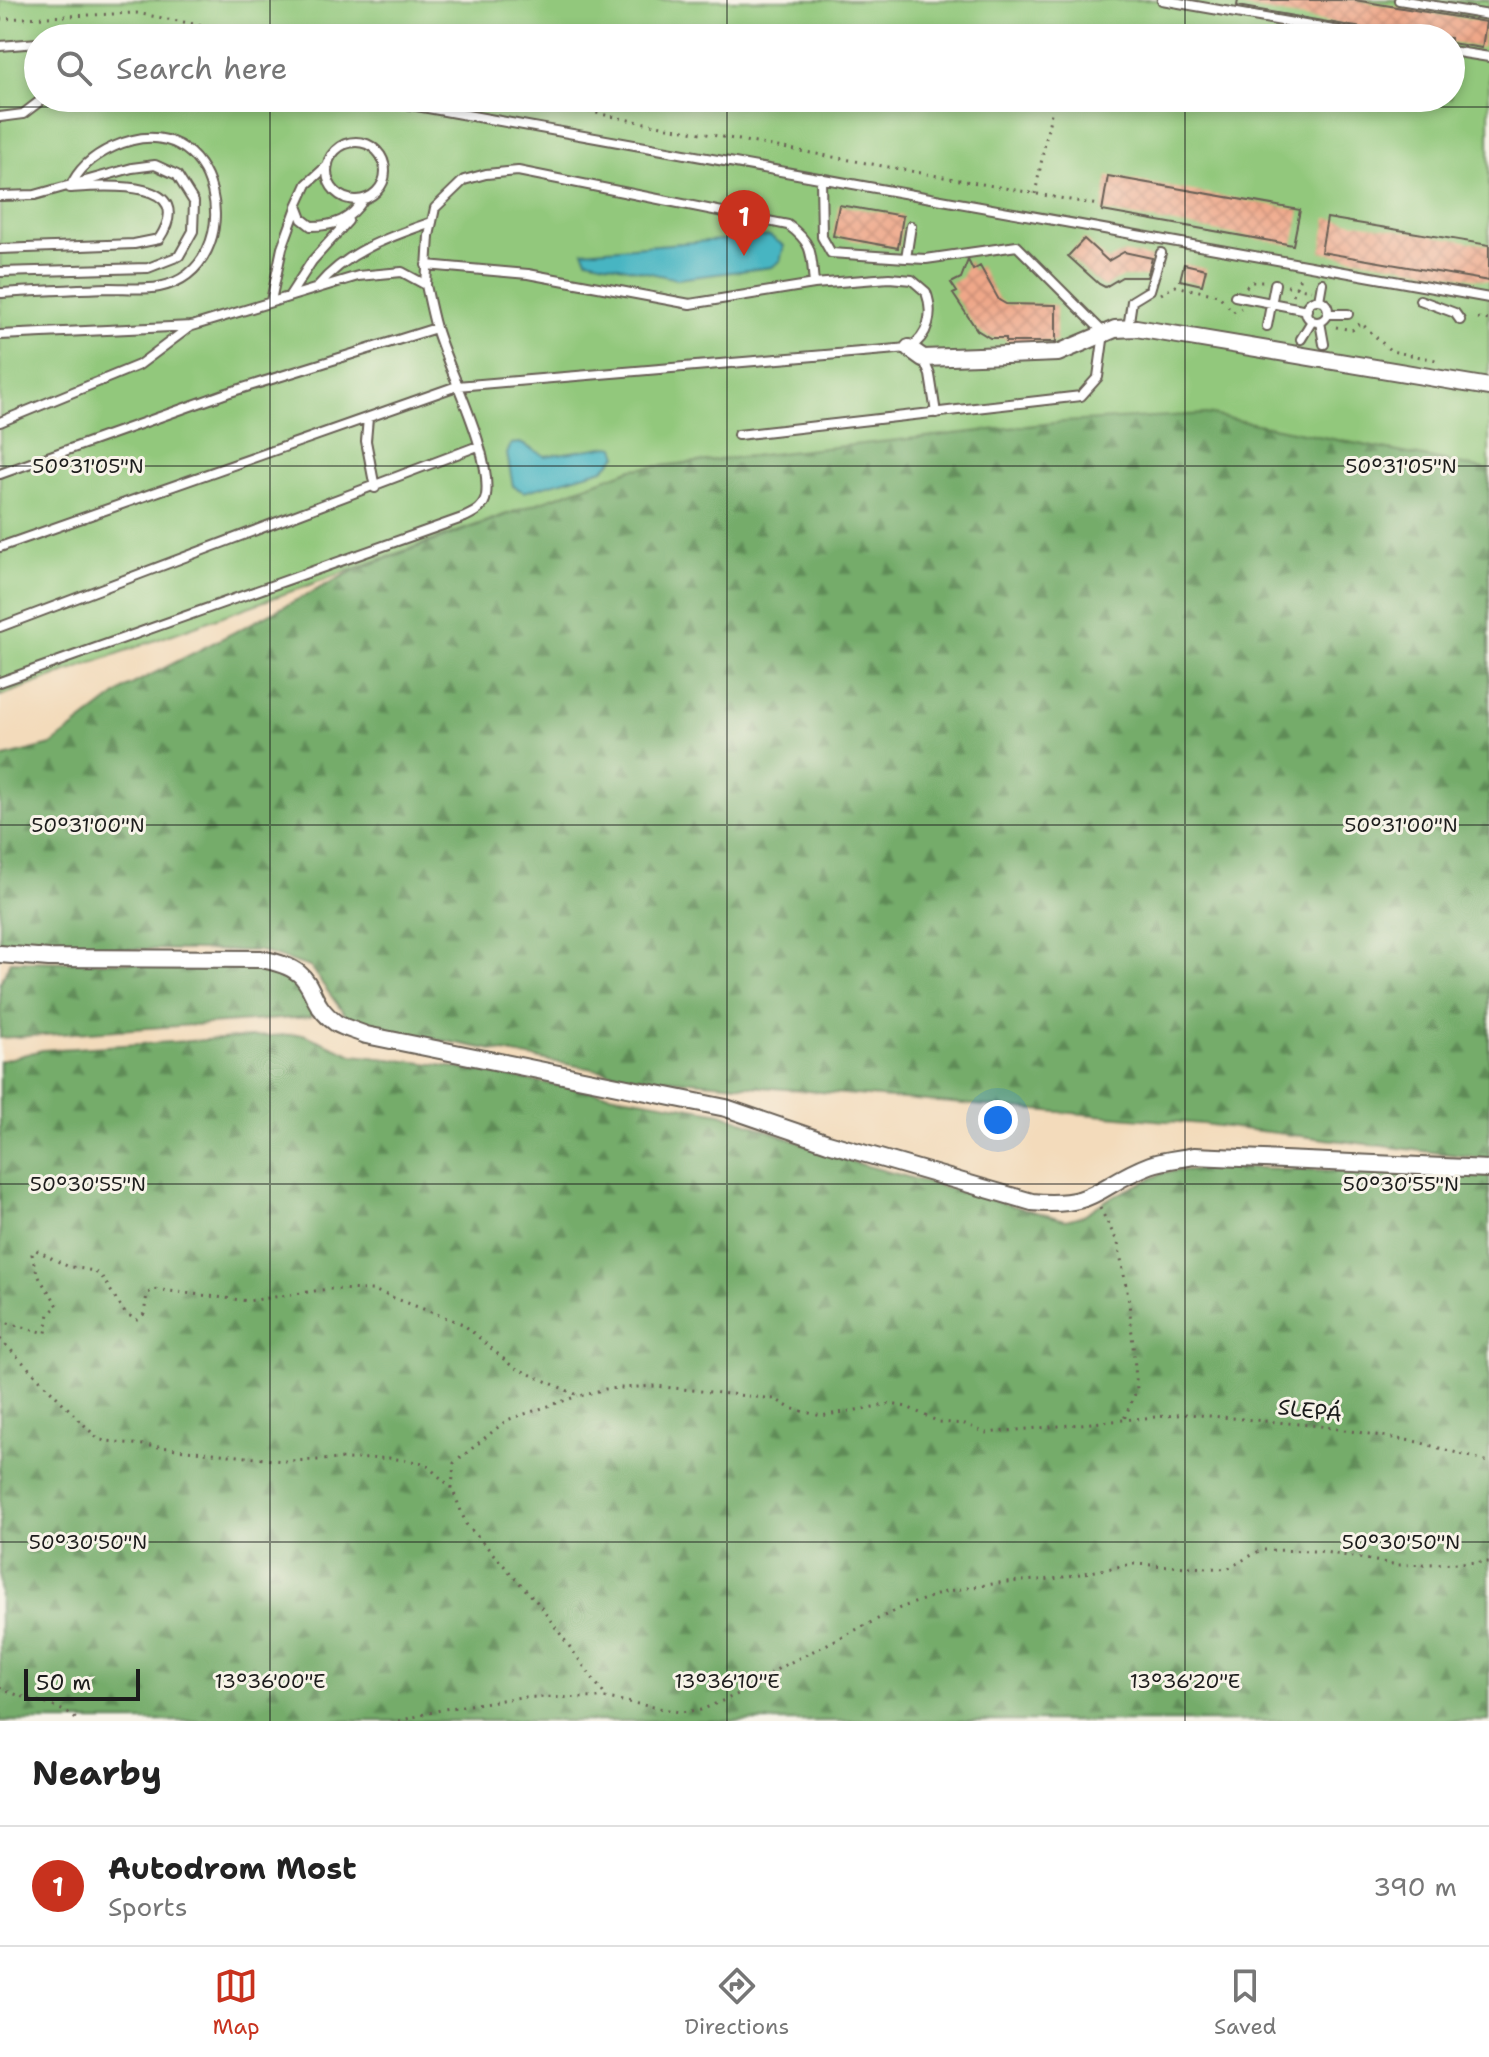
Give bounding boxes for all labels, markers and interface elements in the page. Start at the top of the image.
search box [24,24,1465,112]
icon: search [52,46,96,90]
text: Search here [116,48,287,89]
pin: 1 [718,190,770,256]
text: 50°31'05"N [32,453,144,479]
text: 50°31'05"N [1345,453,1457,479]
text: 50°31'00"N [31,812,145,838]
text: 50°31'00"N [1344,812,1458,838]
your location [978,1100,1018,1140]
text: 50°30'55"N [30,1171,146,1197]
text: 50°30'55"N [1343,1171,1459,1197]
street label: SLEPÁ [1276,1392,1344,1429]
text: 50°30'50"N [29,1529,147,1555]
text: 50°30'50"N [1342,1529,1460,1555]
scale bar [24,1665,140,1701]
text: 50 m [36,1668,91,1697]
text: 13°36'00"E [215,1668,325,1694]
text: 13°36'10"E [674,1668,780,1694]
text: 13°36'20"E [1130,1668,1240,1694]
text: Nearby [32,1750,162,1796]
text: Autodrom Most [108,1848,357,1889]
text: 1 [52,1869,64,1904]
text: 390 m [1373,1869,1457,1904]
text: Sports [108,1889,188,1924]
tab: Map [212,1964,260,2041]
tab: Directions [684,1964,789,2041]
tab: Saved [1214,1964,1277,2041]

